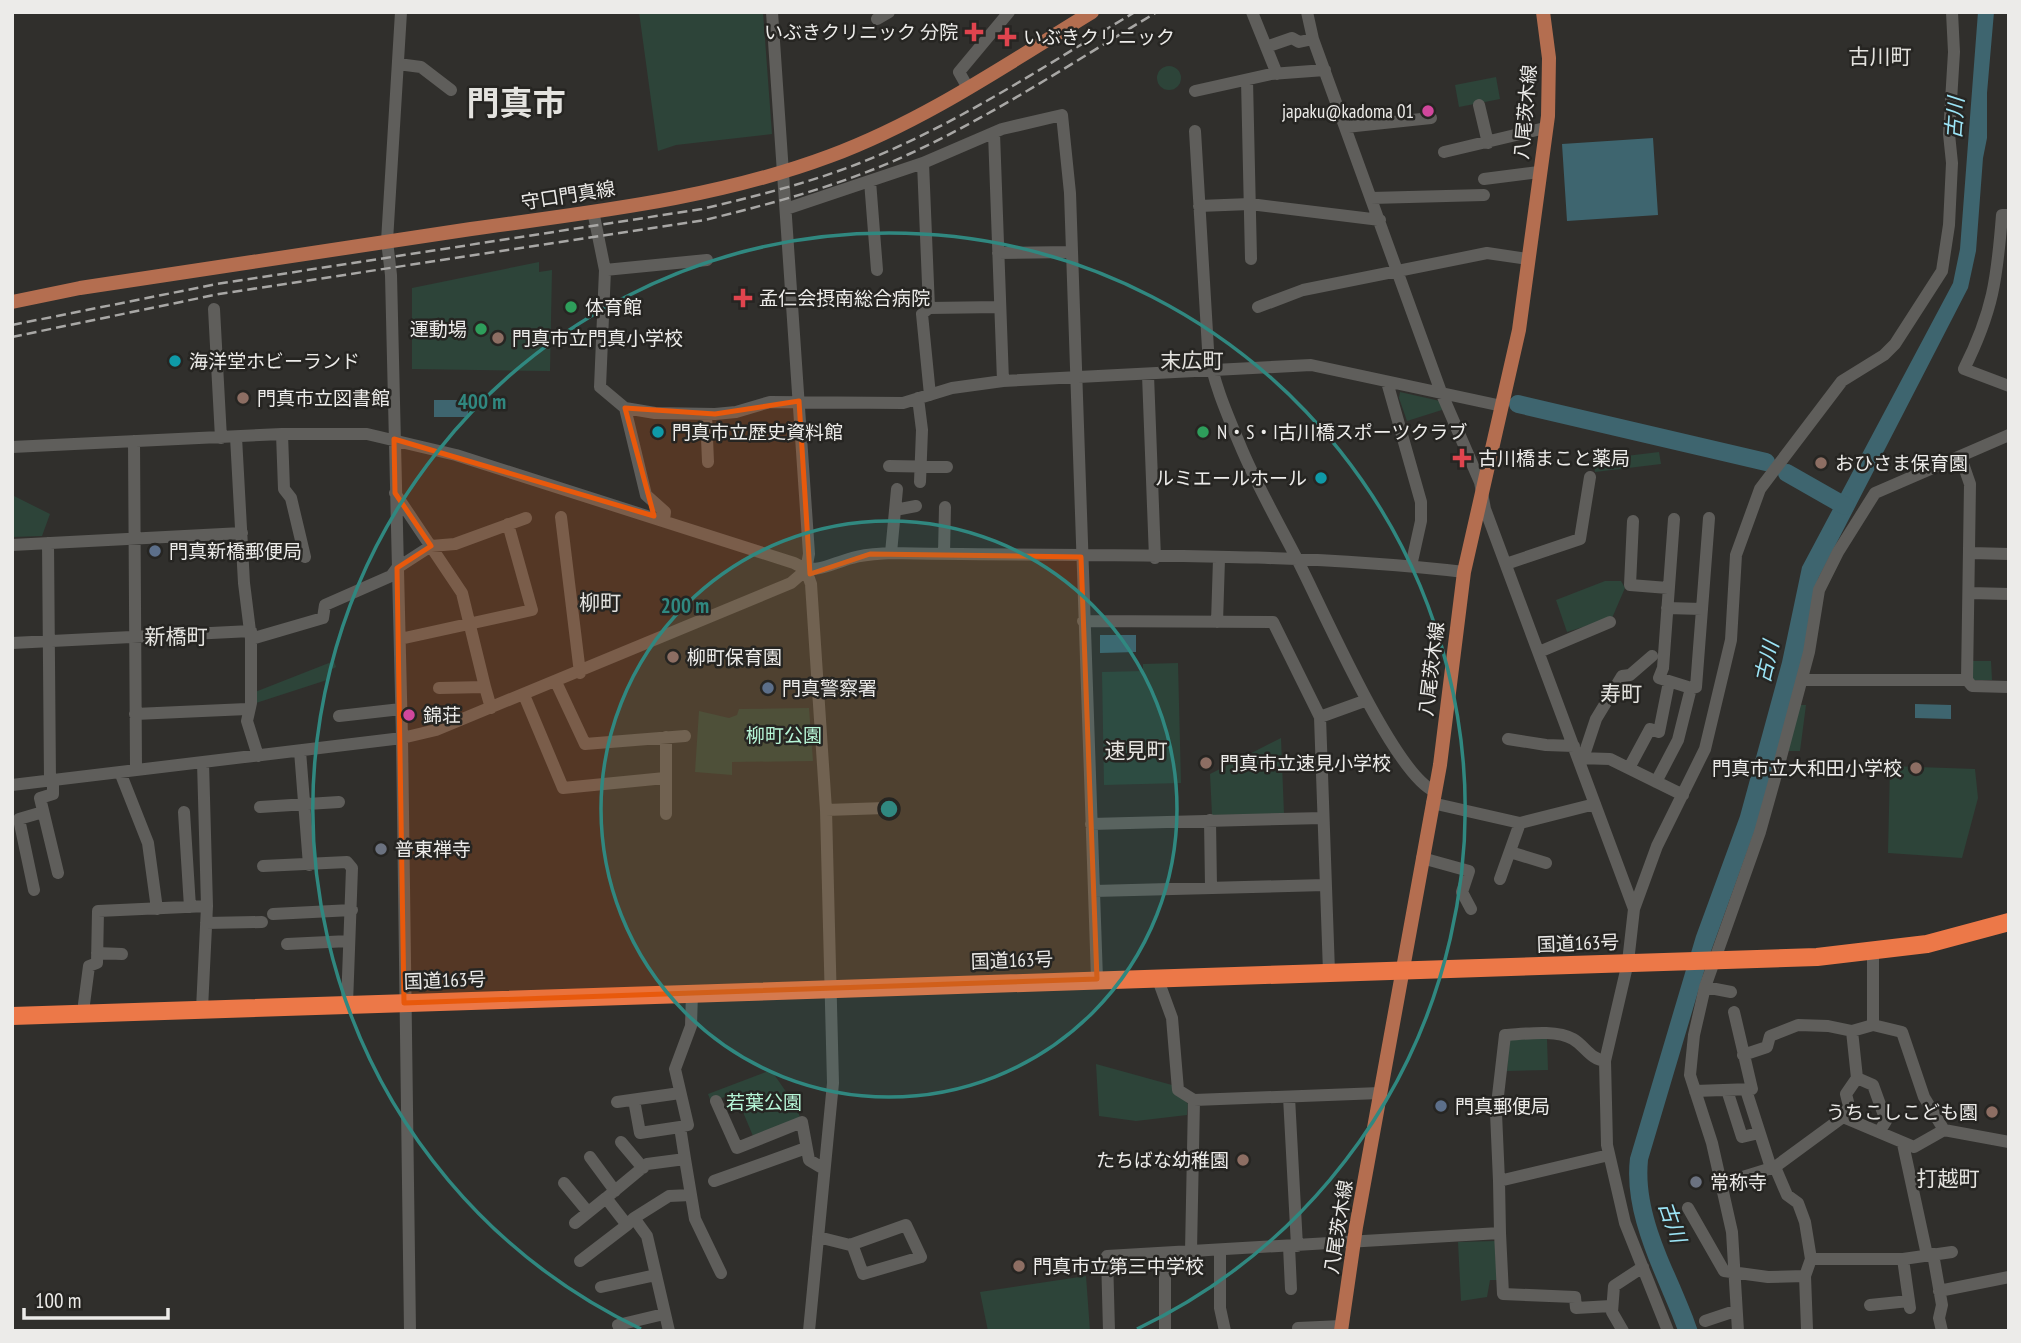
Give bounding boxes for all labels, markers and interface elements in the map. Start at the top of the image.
place label: いぶきクリニック 分院 [764,20,958,44]
marker: いぶきクリニック 分院 [964,22,984,42]
place label: いぶきクリニック [1023,25,1175,49]
marker: いぶきクリニック [997,27,1017,47]
district label: 古川町 [1849,43,1912,70]
street label: 八尾茨木線 [1509,64,1541,160]
district label: 門真市 [467,81,566,124]
water label: 古川 [1940,94,1970,140]
place label: japaku@kadoma 01 [1282,99,1414,123]
marker: japaku@kadoma 01 [1420,103,1436,119]
street label: 守口門真線 [519,176,617,214]
place label: 孟仁会摂南総合病院 [759,286,930,310]
marker: 孟仁会摂南総合病院 [733,288,753,308]
place label: 体育館 [585,295,642,319]
marker: 体育館 [563,299,579,315]
place label: 運動場 [410,317,467,341]
marker: 運動場 [473,321,489,337]
place label: 門真市立門真小学校 [512,326,683,350]
marker: 門真市立門真小学校 [490,330,506,346]
district label: 末広町 [1161,347,1224,374]
place label: 海洋堂ホビーランド [189,349,360,373]
marker: 海洋堂ホビーランド [167,353,183,369]
place label: 門真市立図書館 [257,386,390,410]
text: 400 m [458,388,506,415]
marker: 門真市立図書館 [235,390,251,406]
place label: 門真市立歴史資料館 [672,420,843,444]
place label: N・S・I古川橋スポーツクラブ [1217,420,1467,444]
marker: 門真市立歴史資料館 [650,424,666,440]
marker: N・S・I古川橋スポーツクラブ [1195,424,1211,440]
place label: 古川橋まこと薬局 [1478,446,1630,470]
marker: 古川橋まこと薬局 [1452,448,1472,468]
place label: おひさま保育園 [1835,451,1968,475]
marker: おひさま保育園 [1813,455,1829,471]
place label: ルミエールホール [1155,466,1307,490]
marker: ルミエールホール [1313,470,1329,486]
place label: 門真新橋郵便局 [169,539,302,563]
marker: 門真新橋郵便局 [147,543,163,559]
district label: 柳町 [579,589,621,616]
text: 200 m [661,592,709,619]
street label: 八尾茨木線 [1413,620,1449,718]
district label: 新橋町 [145,623,208,650]
water label: 古川 [1749,636,1785,685]
place label: 柳町保育園 [687,645,782,669]
marker: 柳町保育園 [665,649,681,665]
place label: 門真警察署 [782,676,877,700]
marker: 門真警察署 [760,680,776,696]
district label: 寿町 [1600,680,1642,707]
place label: 錦荘 [423,703,461,727]
marker: 錦荘 [401,707,417,723]
park label: 柳町公園 [746,723,822,747]
district label: 速見町 [1105,737,1168,764]
place label: 門真市立速見小学校 [1220,751,1391,775]
marker: 門真市立速見小学校 [1198,755,1214,771]
place label: 門真市立大和田小学校 [1712,756,1902,780]
marker: 門真市立大和田小学校 [1908,760,1924,776]
centre of rings [877,797,901,821]
place label: 普東禅寺 [395,837,471,861]
marker: 普東禅寺 [373,841,389,857]
street label: 国道163号 [1536,930,1620,956]
street label: 国道163号 [970,947,1054,973]
street label: 国道163号 [403,967,487,993]
park label: 若葉公園 [726,1090,802,1114]
place label: 門真郵便局 [1455,1094,1550,1118]
marker: 門真郵便局 [1433,1098,1449,1114]
place label: うちこしこども園 [1826,1100,1978,1124]
marker: うちこしこども園 [1984,1104,2000,1120]
place label: たちばな幼稚園 [1096,1148,1229,1172]
marker: たちばな幼稚園 [1235,1152,1251,1168]
district label: 打越町 [1917,1165,1980,1192]
place label: 常称寺 [1710,1170,1767,1194]
marker: 常称寺 [1688,1174,1704,1190]
street label: 八尾茨木線 [1319,1178,1357,1276]
water label: 古川 [1653,1198,1693,1248]
place label: 門真市立第三中学校 [1033,1254,1204,1278]
marker: 門真市立第三中学校 [1011,1258,1027,1274]
scale bar [24,1276,168,1320]
text: 100 m [35,1287,81,1314]

